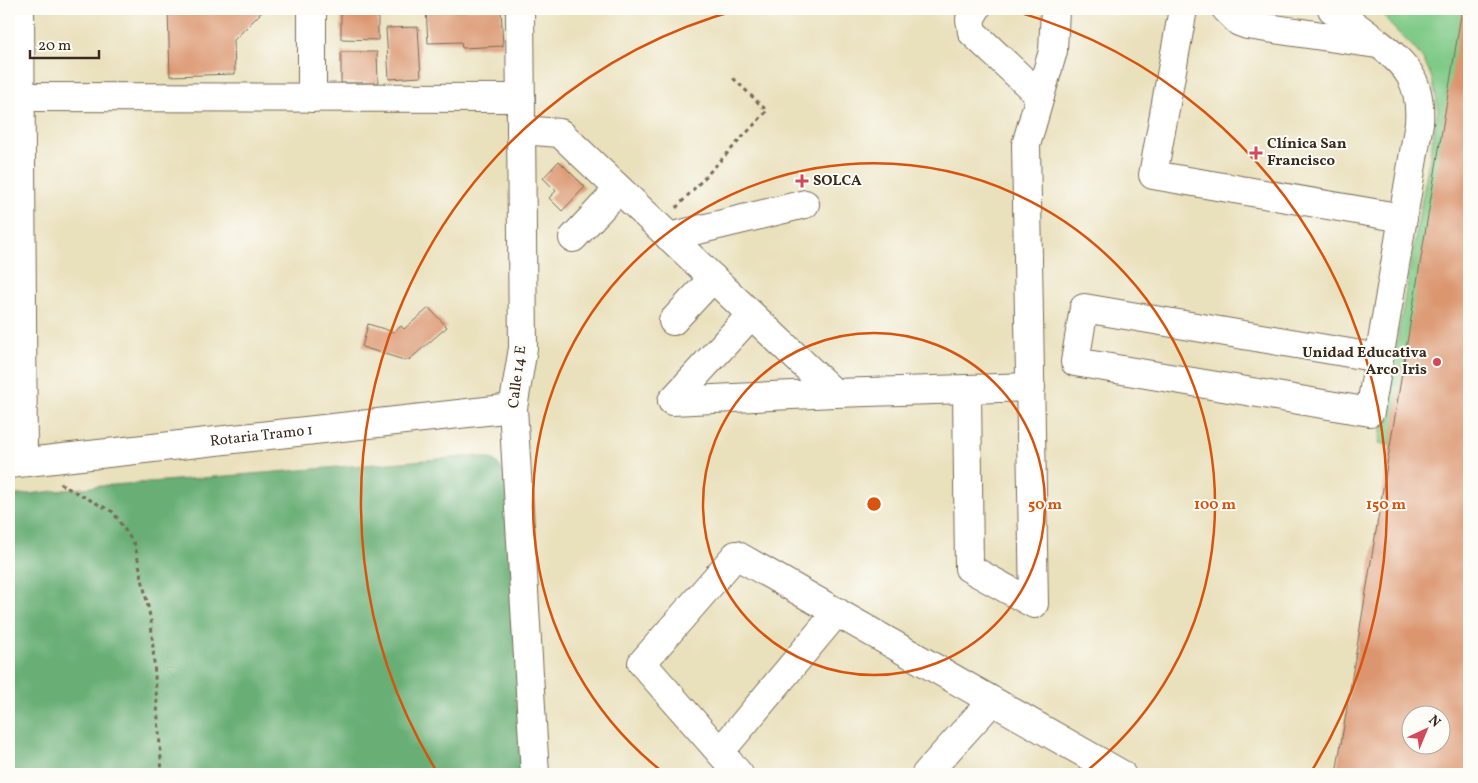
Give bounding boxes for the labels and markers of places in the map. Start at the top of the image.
place label: Clínica San Francisco [1267,134,1347,172]
marker: Clínica San Francisco [1249,146,1263,160]
place label: SOLCA [813,171,862,192]
marker: SOLCA [795,174,809,188]
place label: Unidad Educativa Arco Iris [1302,343,1427,381]
marker: Unidad Educativa Arco Iris [1431,356,1443,368]
centre of rings [865,495,883,513]

